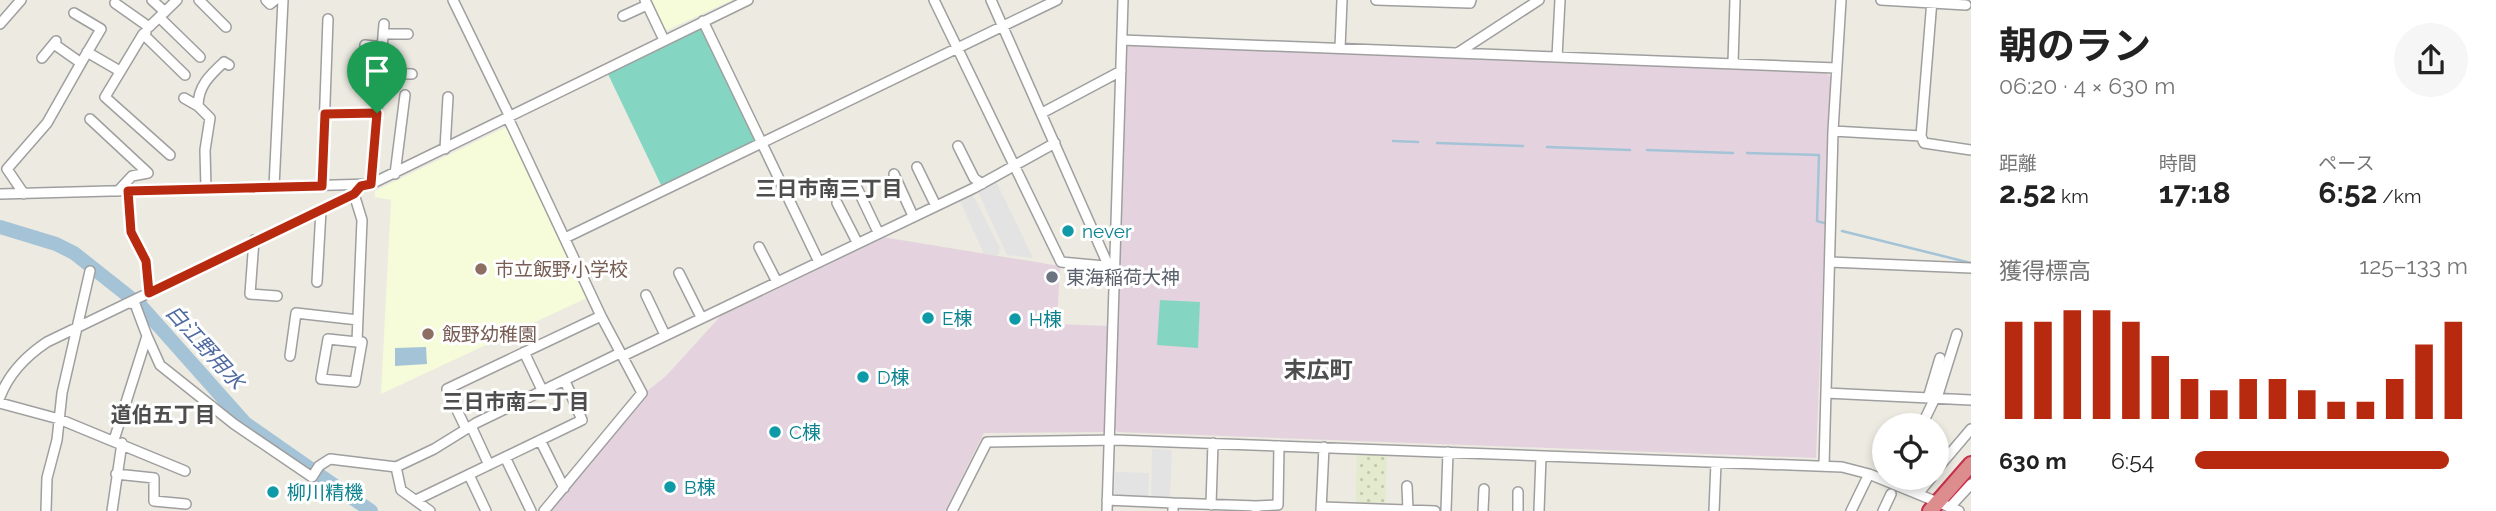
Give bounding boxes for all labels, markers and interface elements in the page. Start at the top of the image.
text: 朝のラン [1999,23,2151,68]
button: share [2394,23,2468,97]
pin [347,41,407,113]
icon: arrive [358,52,396,90]
text: 06:20 · 4 × 630 m [1999,72,2175,99]
text: 距離 [1999,152,2037,174]
text: 時間 [2159,152,2197,174]
text: ペース [2318,152,2374,174]
text: 2.52 [1999,175,2056,210]
text: 17:18 [2159,175,2231,210]
text: 6:52 [2318,175,2378,210]
district label: 三日市南三丁目 [756,176,903,201]
text: km [2056,185,2089,207]
text: /km [2378,185,2421,207]
place label: never [1082,220,1132,242]
marker: never [1060,223,1076,239]
text: 125–133 m [2359,252,2468,279]
text: 獲得標高 [1999,257,2091,284]
place label: 市立飯野小学校 [495,258,628,280]
marker: 市立飯野小学校 [473,261,489,277]
place label: 東海稲荷大神 [1066,266,1180,288]
marker: 東海稲荷大神 [1044,269,1060,285]
water label: 白江野用水 [161,299,251,396]
place label: E棟 [942,307,973,329]
place label: H棟 [1029,308,1062,330]
marker: E棟 [920,310,936,326]
marker: H棟 [1007,311,1023,327]
place label: 飯野幼稚園 [442,323,537,345]
marker: 飯野幼稚園 [420,326,436,342]
district label: 末広町 [1284,356,1353,383]
place label: D棟 [877,366,910,388]
marker: D棟 [855,369,871,385]
district label: 三日市南二丁目 [443,389,590,414]
district label: 道伯五丁目 [111,402,216,427]
map controls [1872,413,1949,490]
button: locate [1872,413,1949,490]
place label: C棟 [789,421,821,443]
marker: C棟 [767,424,783,440]
text: 630 m [1999,447,2067,474]
text: 6:54 [2111,447,2154,474]
place label: B棟 [684,476,716,498]
marker: B棟 [662,479,678,495]
place label: 柳川精機 [287,481,363,503]
marker: 柳川精機 [265,484,281,500]

